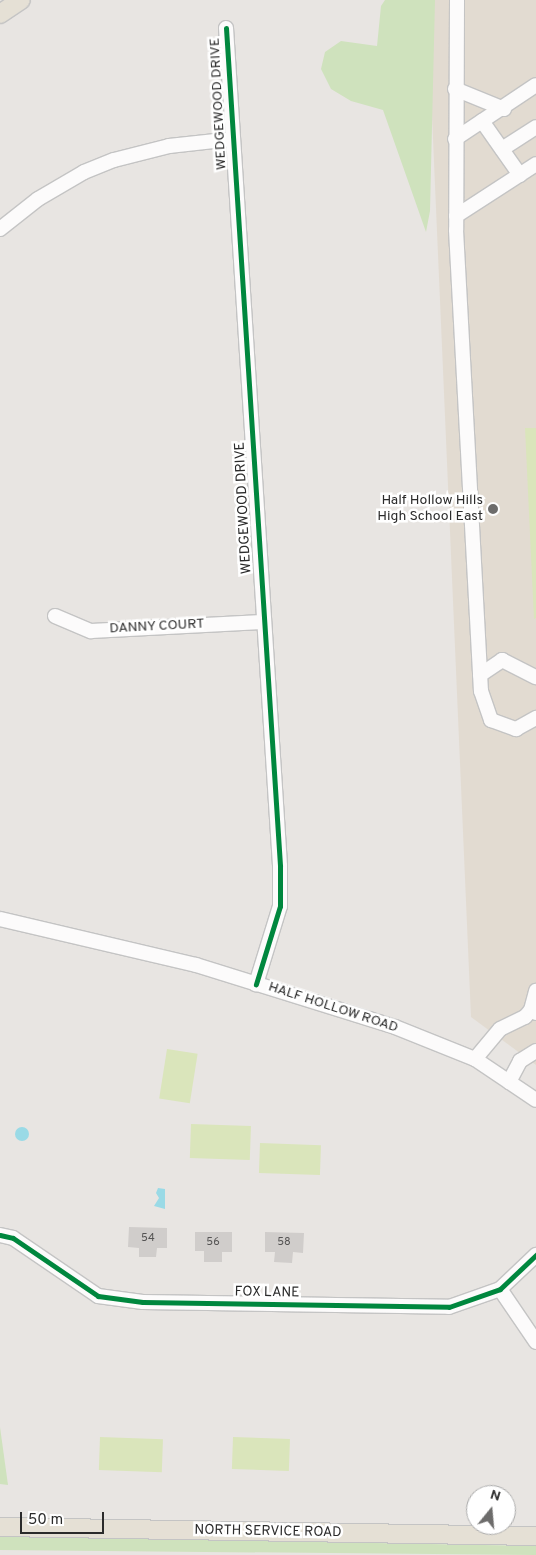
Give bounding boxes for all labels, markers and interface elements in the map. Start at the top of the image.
street label: WEDGEWOOD DRIVE [207,38,231,170]
street label: WEDGEWOOD DRIVE [232,442,256,574]
place label: Half Hollow Hills High School East [377,493,483,526]
marker: Half Hollow Hills High School East [487,503,499,515]
street label: DANNY COURT [109,616,205,638]
street label: HALF HOLLOW ROAD [266,979,400,1037]
house number: 54 [141,1231,155,1245]
house number: 56 [206,1235,220,1249]
house number: 58 [277,1235,291,1249]
street label: FOX LANE [234,1284,300,1302]
north arrow [466,1485,516,1535]
text: N [488,1487,503,1506]
scale bar [22,1502,106,1534]
text: 50 m [28,1511,63,1530]
street label: NORTH SERVICE ROAD [194,1522,342,1542]

